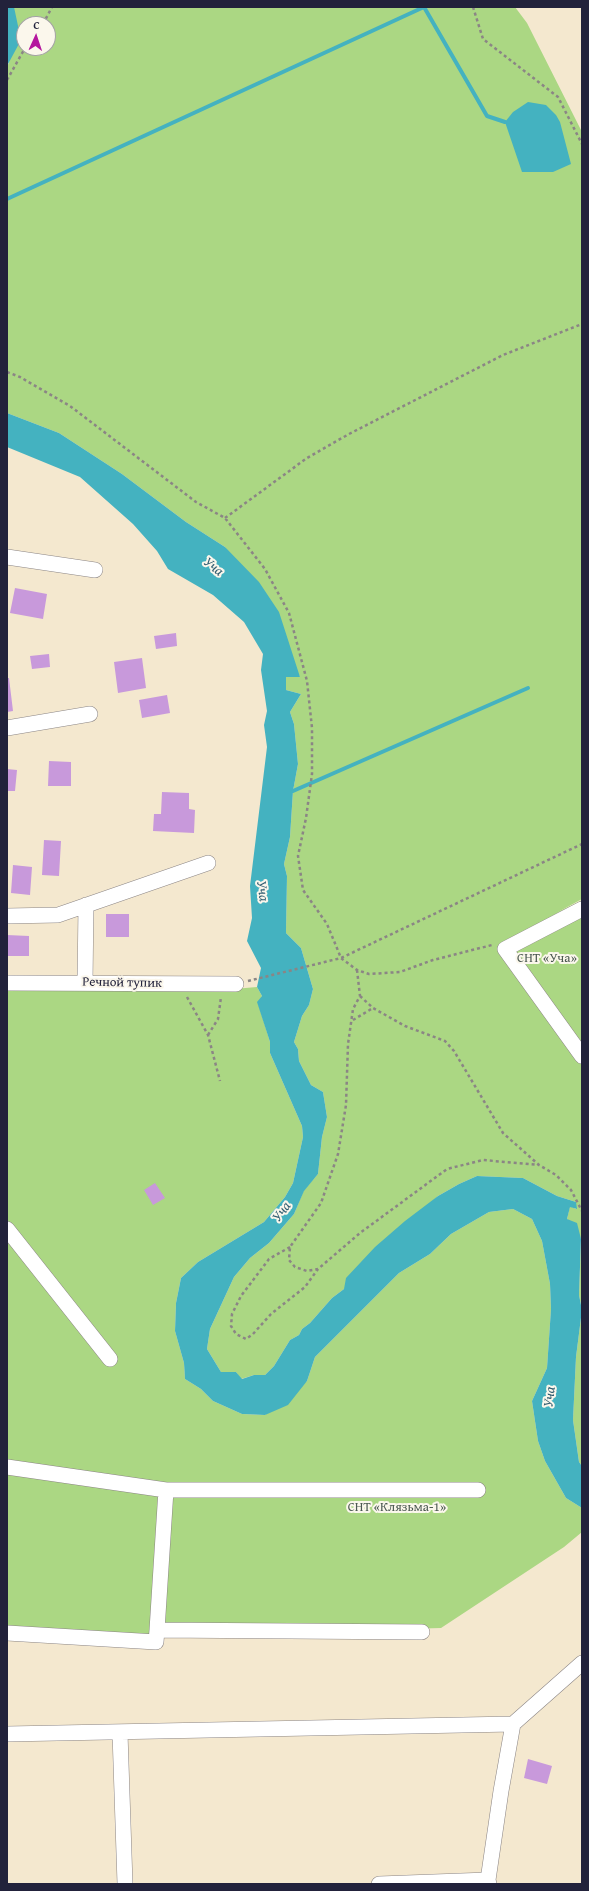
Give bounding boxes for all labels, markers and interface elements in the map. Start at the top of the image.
north arrow [16,16,56,56]
text: С [33,17,40,33]
water label: Уча [200,554,226,580]
water label: Уча [252,880,272,902]
park label: СНТ «Уча» [517,951,577,967]
street label: Речной тупик [82,975,162,991]
water label: Уча [269,1199,295,1225]
water label: Уча [540,1386,560,1408]
park label: СНТ «Клязьма-1» [348,1500,446,1516]

